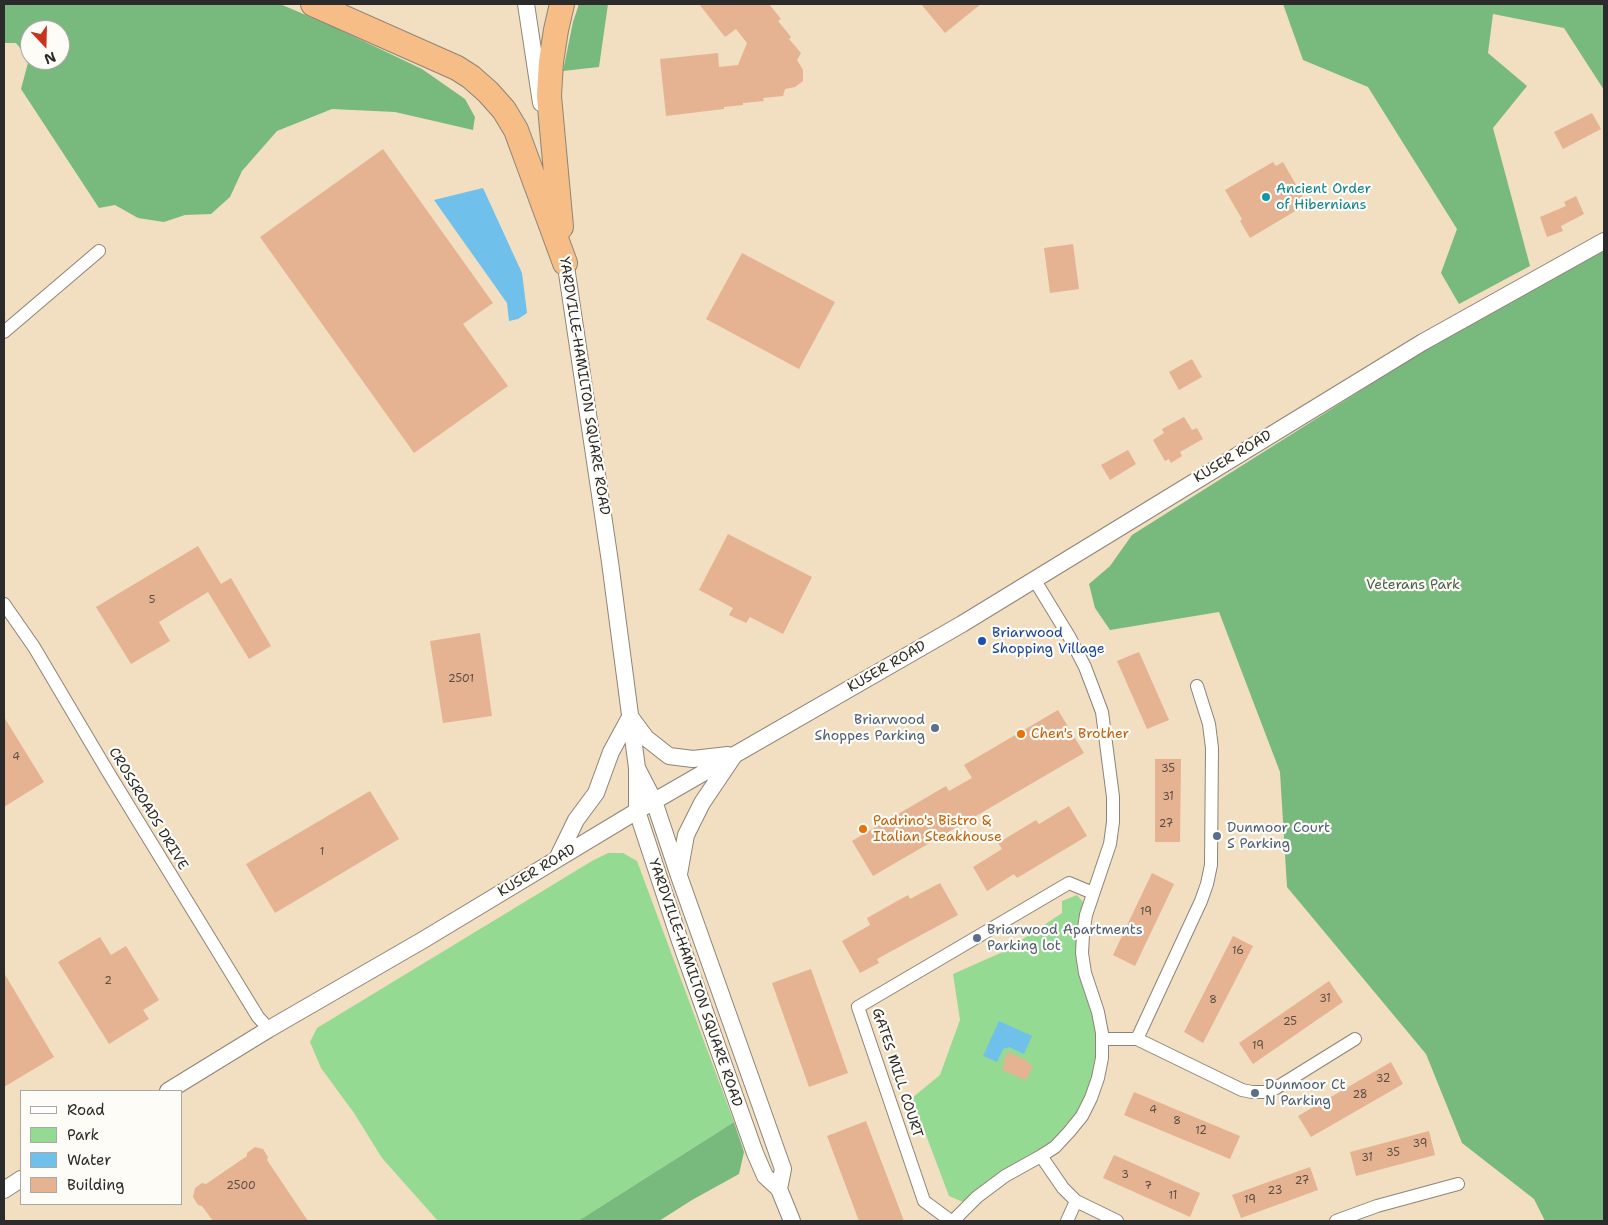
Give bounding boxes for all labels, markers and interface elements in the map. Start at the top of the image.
north arrow [20,20,70,70]
text: N [42,48,58,68]
place label: Ancient Order of Hibernians [1276,181,1371,213]
marker: Ancient Order of Hibernians [1260,191,1272,203]
street label: YARDVILLE-HAMILTON SQUARE ROAD [555,256,613,516]
street label: KUSER ROAD [1191,427,1275,487]
park label: Veterans Park [1366,577,1460,593]
house number: 5 [149,593,155,607]
place label: Briarwood Shopping Village [992,625,1105,658]
marker: Briarwood Shopping Village [976,635,988,647]
street label: KUSER ROAD [845,638,929,696]
house number: 2501 [448,672,474,686]
place label: Briarwood Shoppes Parking [815,712,925,744]
marker: Briarwood Shoppes Parking [929,722,941,734]
place label: Chen's Brother [1031,726,1129,742]
marker: Chen's Brother [1015,728,1027,740]
street label: CROSSROADS DRIVE [105,745,191,873]
house number: 4 [12,750,20,764]
house number: 35 [1161,762,1175,776]
house number: 31 [1162,790,1174,804]
place label: Padrino's Bistro & Italian Steakhouse [873,813,1002,846]
house number: 27 [1159,817,1173,831]
place label: Dunmoor Court S Parking [1227,820,1330,852]
marker: Padrino's Bistro & Italian Steakhouse [857,823,869,835]
marker: Dunmoor Court S Parking [1211,830,1223,842]
street label: KUSER ROAD [495,841,579,901]
house number: 1 [320,845,324,859]
street label: YARDVILLE-HAMILTON SQUARE ROAD [645,857,745,1109]
house number: 19 [1140,905,1152,919]
place label: Briarwood Apartments Parking lot [987,922,1143,954]
marker: Briarwood Apartments Parking lot [971,932,983,944]
house number: 16 [1232,944,1244,958]
house number: 2 [104,974,112,988]
house number: 31 [1319,992,1331,1006]
house number: 8 [1209,993,1217,1007]
street label: GATES MILL COURT [868,1006,926,1140]
house number: 25 [1283,1015,1297,1029]
house number: 19 [1252,1039,1264,1053]
house number: 32 [1376,1072,1390,1086]
place label: Dunmoor Ct N Parking [1265,1077,1345,1110]
marker: Dunmoor Ct N Parking [1249,1087,1261,1099]
house number: 28 [1352,1088,1368,1102]
legend [20,1090,182,1205]
text: Road [67,1100,105,1120]
house number: 4 [1149,1103,1157,1117]
house number: 8 [1173,1114,1181,1128]
house number: 12 [1195,1124,1207,1138]
text: Park [67,1125,99,1145]
house number: 39 [1413,1137,1427,1151]
house number: 35 [1386,1146,1400,1160]
text: Water [67,1150,111,1170]
house number: 31 [1361,1151,1373,1165]
house number: 3 [1121,1168,1129,1182]
house number: 27 [1295,1174,1309,1188]
text: Building [67,1175,124,1195]
house number: 2500 [226,1179,256,1193]
house number: 7 [1144,1179,1152,1193]
house number: 23 [1268,1184,1282,1198]
house number: 11 [1169,1189,1177,1203]
house number: 19 [1244,1193,1256,1207]

